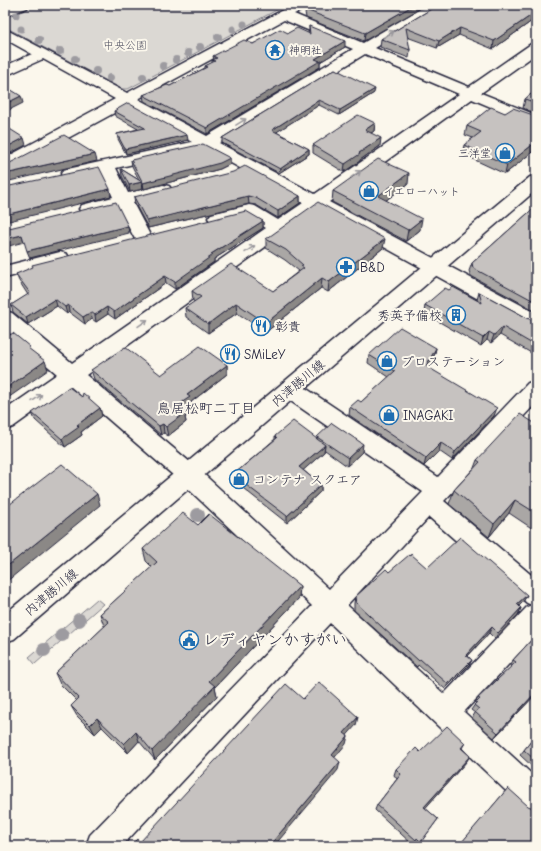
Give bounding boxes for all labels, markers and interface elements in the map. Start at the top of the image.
one-way arrow [383,30,394,39]
park label: 中央公園 [103,39,147,52]
temple icon: 神明社 [264,39,286,61]
place label: 神明社 [289,44,322,57]
one-way arrow [235,118,247,126]
shop icon: 三洋堂 [494,142,516,164]
place label: 三洋堂 [458,147,491,160]
one-way arrow [350,169,361,178]
shop icon: イエローハット [358,180,380,202]
place label: イエローハット [383,185,460,198]
one-way arrow [244,245,255,253]
pharmacy icon: B&D [335,256,357,278]
place label: B&D [360,260,385,275]
building icon: 秀英予備校 [445,304,467,326]
place label: 秀英予備校 [377,308,442,323]
restaurant icon: 彰貴 [250,315,272,337]
one-way arrow [138,319,149,327]
place label: 彰貴 [275,319,301,334]
restaurant icon: SMiLeY [219,343,241,365]
place label: SMiLeY [244,347,286,362]
shop icon: プロステーション [376,350,398,372]
place label: プロステーション [401,354,506,369]
street label: 内津勝川線 [268,356,328,410]
one-way arrow [31,394,42,402]
district label: 鳥居松町二丁目 [157,400,255,417]
shop icon: INAGAKI [378,404,400,426]
place label: INAGAKI [403,408,453,423]
shop icon: コンテナ スクエア [228,468,250,490]
place label: コンテナ スクエア [253,472,362,487]
street label: 内津勝川線 [21,565,81,619]
public building icon: レディヤンかすがい [178,629,200,651]
place label: レディヤンかすがい [203,631,347,649]

